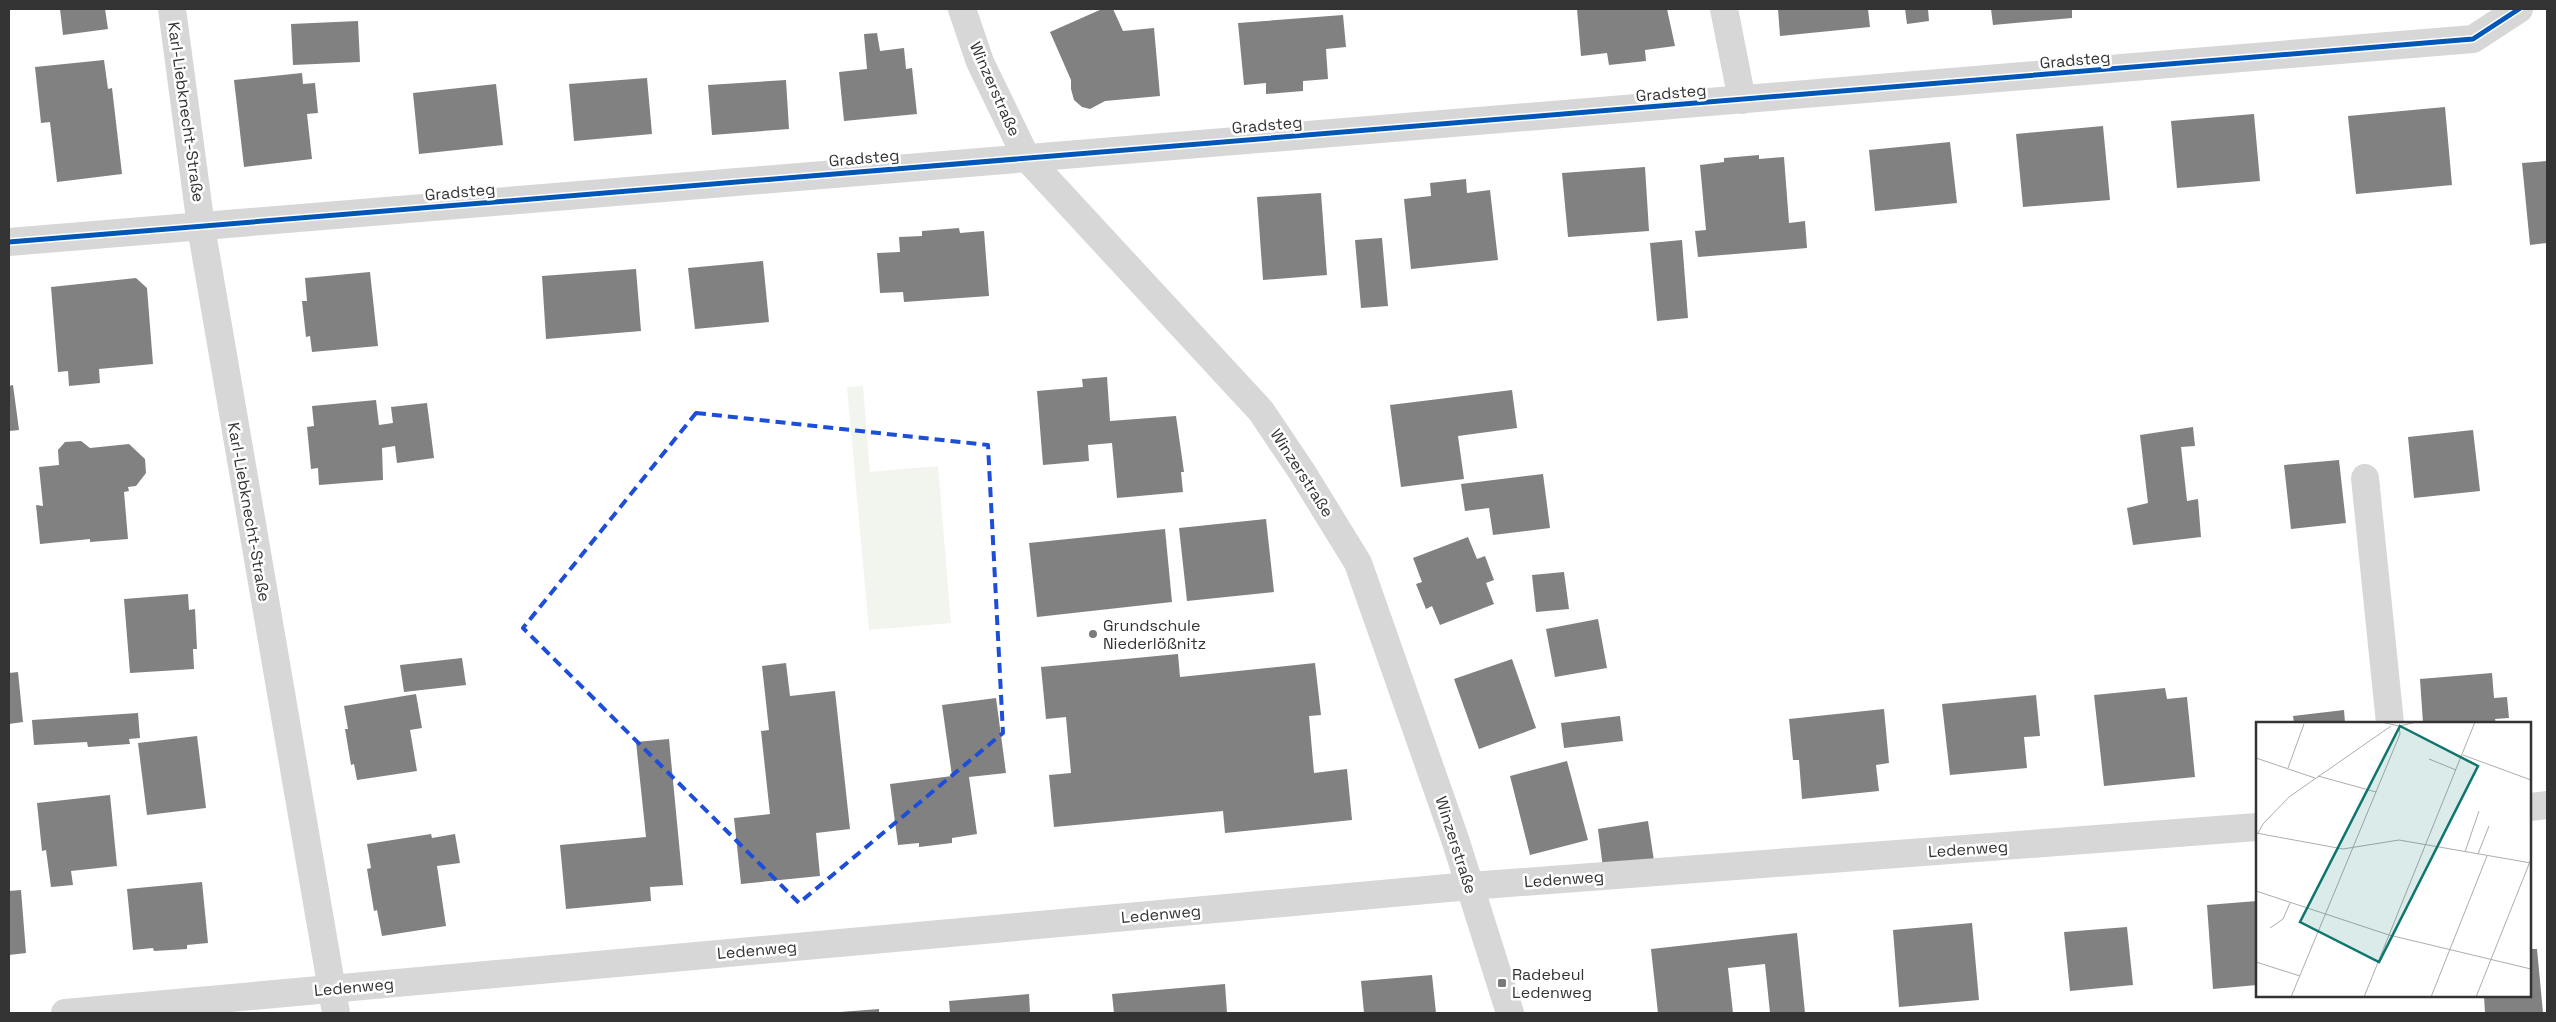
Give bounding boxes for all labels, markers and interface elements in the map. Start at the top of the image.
street label: Karl-Liebknecht-Straße [163,21,209,203]
street label: Winzerstraße [965,39,1025,139]
street label: Gradsteg [2039,46,2111,74]
street label: Gradsteg [1635,79,1707,107]
street label: Gradsteg [1231,111,1303,139]
street label: Gradsteg [828,144,900,172]
street label: Gradsteg [424,178,496,206]
street label: Karl-Liebknecht-Straße [223,421,275,603]
street label: Winzerstraße [1266,425,1338,521]
place label: Grundschule Niederlößnitz [1103,615,1206,654]
marker: Grundschule Niederlößnitz [1087,628,1099,640]
inset map [2256,722,2531,997]
street label: Winzerstraße [1430,794,1482,896]
street label: Ledenweg [1927,836,2009,862]
street label: Ledenweg [1523,866,1605,892]
street label: Ledenweg [1120,900,1202,928]
street label: Ledenweg [716,936,798,964]
place label: Radebeul Ledenweg [1512,964,1592,1003]
street label: Ledenweg [313,973,395,1001]
marker: Radebeul Ledenweg [1496,977,1508,989]

